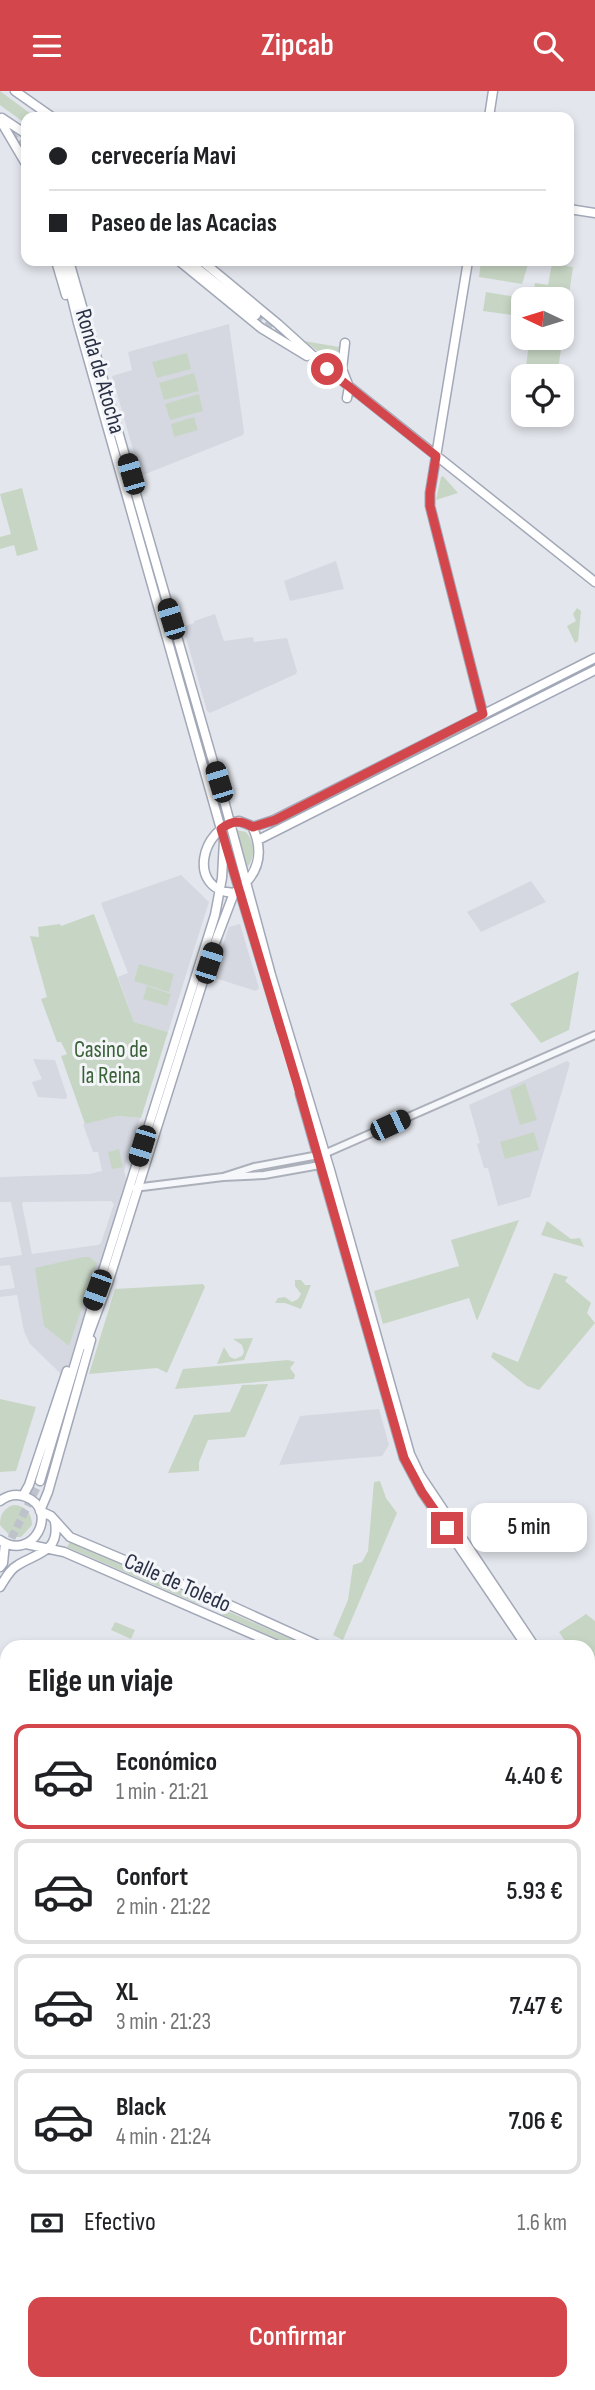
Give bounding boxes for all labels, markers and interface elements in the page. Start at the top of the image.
text: Zipcab [261,26,334,65]
icon: menu [28,27,66,65]
icon: search [529,27,567,65]
text: cervecería Mavi [91,141,236,172]
text: Paseo de las Acacias [91,208,277,239]
north arrow [511,287,574,350]
map controls [511,287,574,427]
street label: Ronda de Atocha [69,306,131,437]
route start [311,353,343,385]
button: locate [511,364,574,427]
car [116,451,147,497]
car [155,596,188,642]
car [203,759,236,805]
car [193,940,226,986]
park label: Casino de la Reina [74,1036,148,1090]
car [367,1107,414,1143]
car [126,1123,159,1169]
car [80,1267,115,1313]
callout: 5 min [472,1503,587,1553]
route end [431,1512,463,1544]
text: 5 min [508,1513,550,1541]
street label: Calle de Toledo [120,1547,235,1619]
text: Elige un viaje [28,1662,173,1701]
icon: car [32,1745,95,1808]
text: Económico [116,1747,217,1778]
text: 4.40 € [505,1761,563,1792]
text: 1 min · 21:21 [116,1778,208,1806]
icon: car [32,1860,95,1923]
text: Confort [116,1862,188,1893]
text: 5.93 € [506,1876,563,1907]
text: 2 min · 21:22 [116,1893,211,1921]
icon: car [32,1975,95,2038]
text: XL [116,1977,138,2008]
text: 7.47 € [509,1991,563,2022]
text: 3 min · 21:23 [116,2008,211,2036]
icon: car [32,2090,95,2153]
text: Black [116,2092,166,2123]
text: 7.06 € [508,2106,563,2137]
text: 4 min · 21:24 [116,2123,211,2151]
icon: cash [28,2204,66,2242]
text: Efectivo [84,2207,156,2238]
text: 1.6 km [517,2209,567,2237]
button: Confirmar [28,2297,567,2377]

